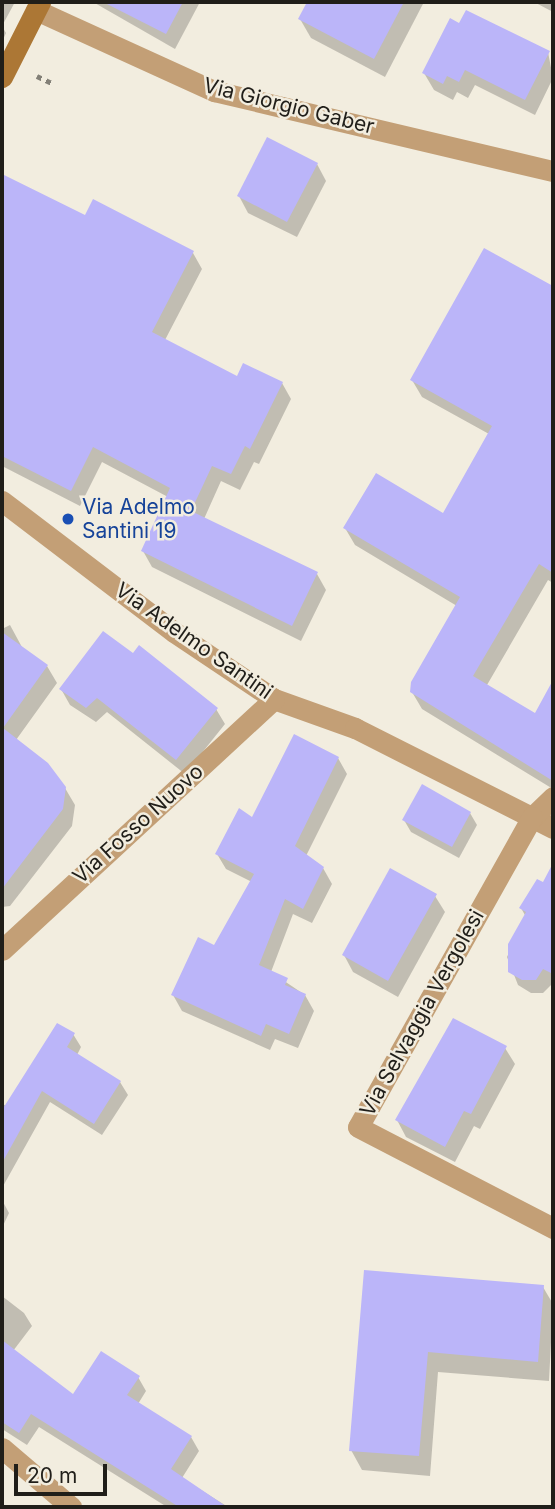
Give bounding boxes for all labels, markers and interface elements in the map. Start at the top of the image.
street label: Via Giorgio Gaber [201,73,377,139]
place label: Via Adelmo Santini 19 [82,494,195,544]
marker: Via Adelmo Santini 19 [60,511,76,527]
street label: Via Adelmo Santini [111,577,277,705]
street label: Via Fosso Nuovo [68,759,208,889]
street label: Via Selvaggia Vergolesi [355,905,489,1121]
scale bar [18,1450,110,1494]
text: 20 m [27,1463,77,1488]

